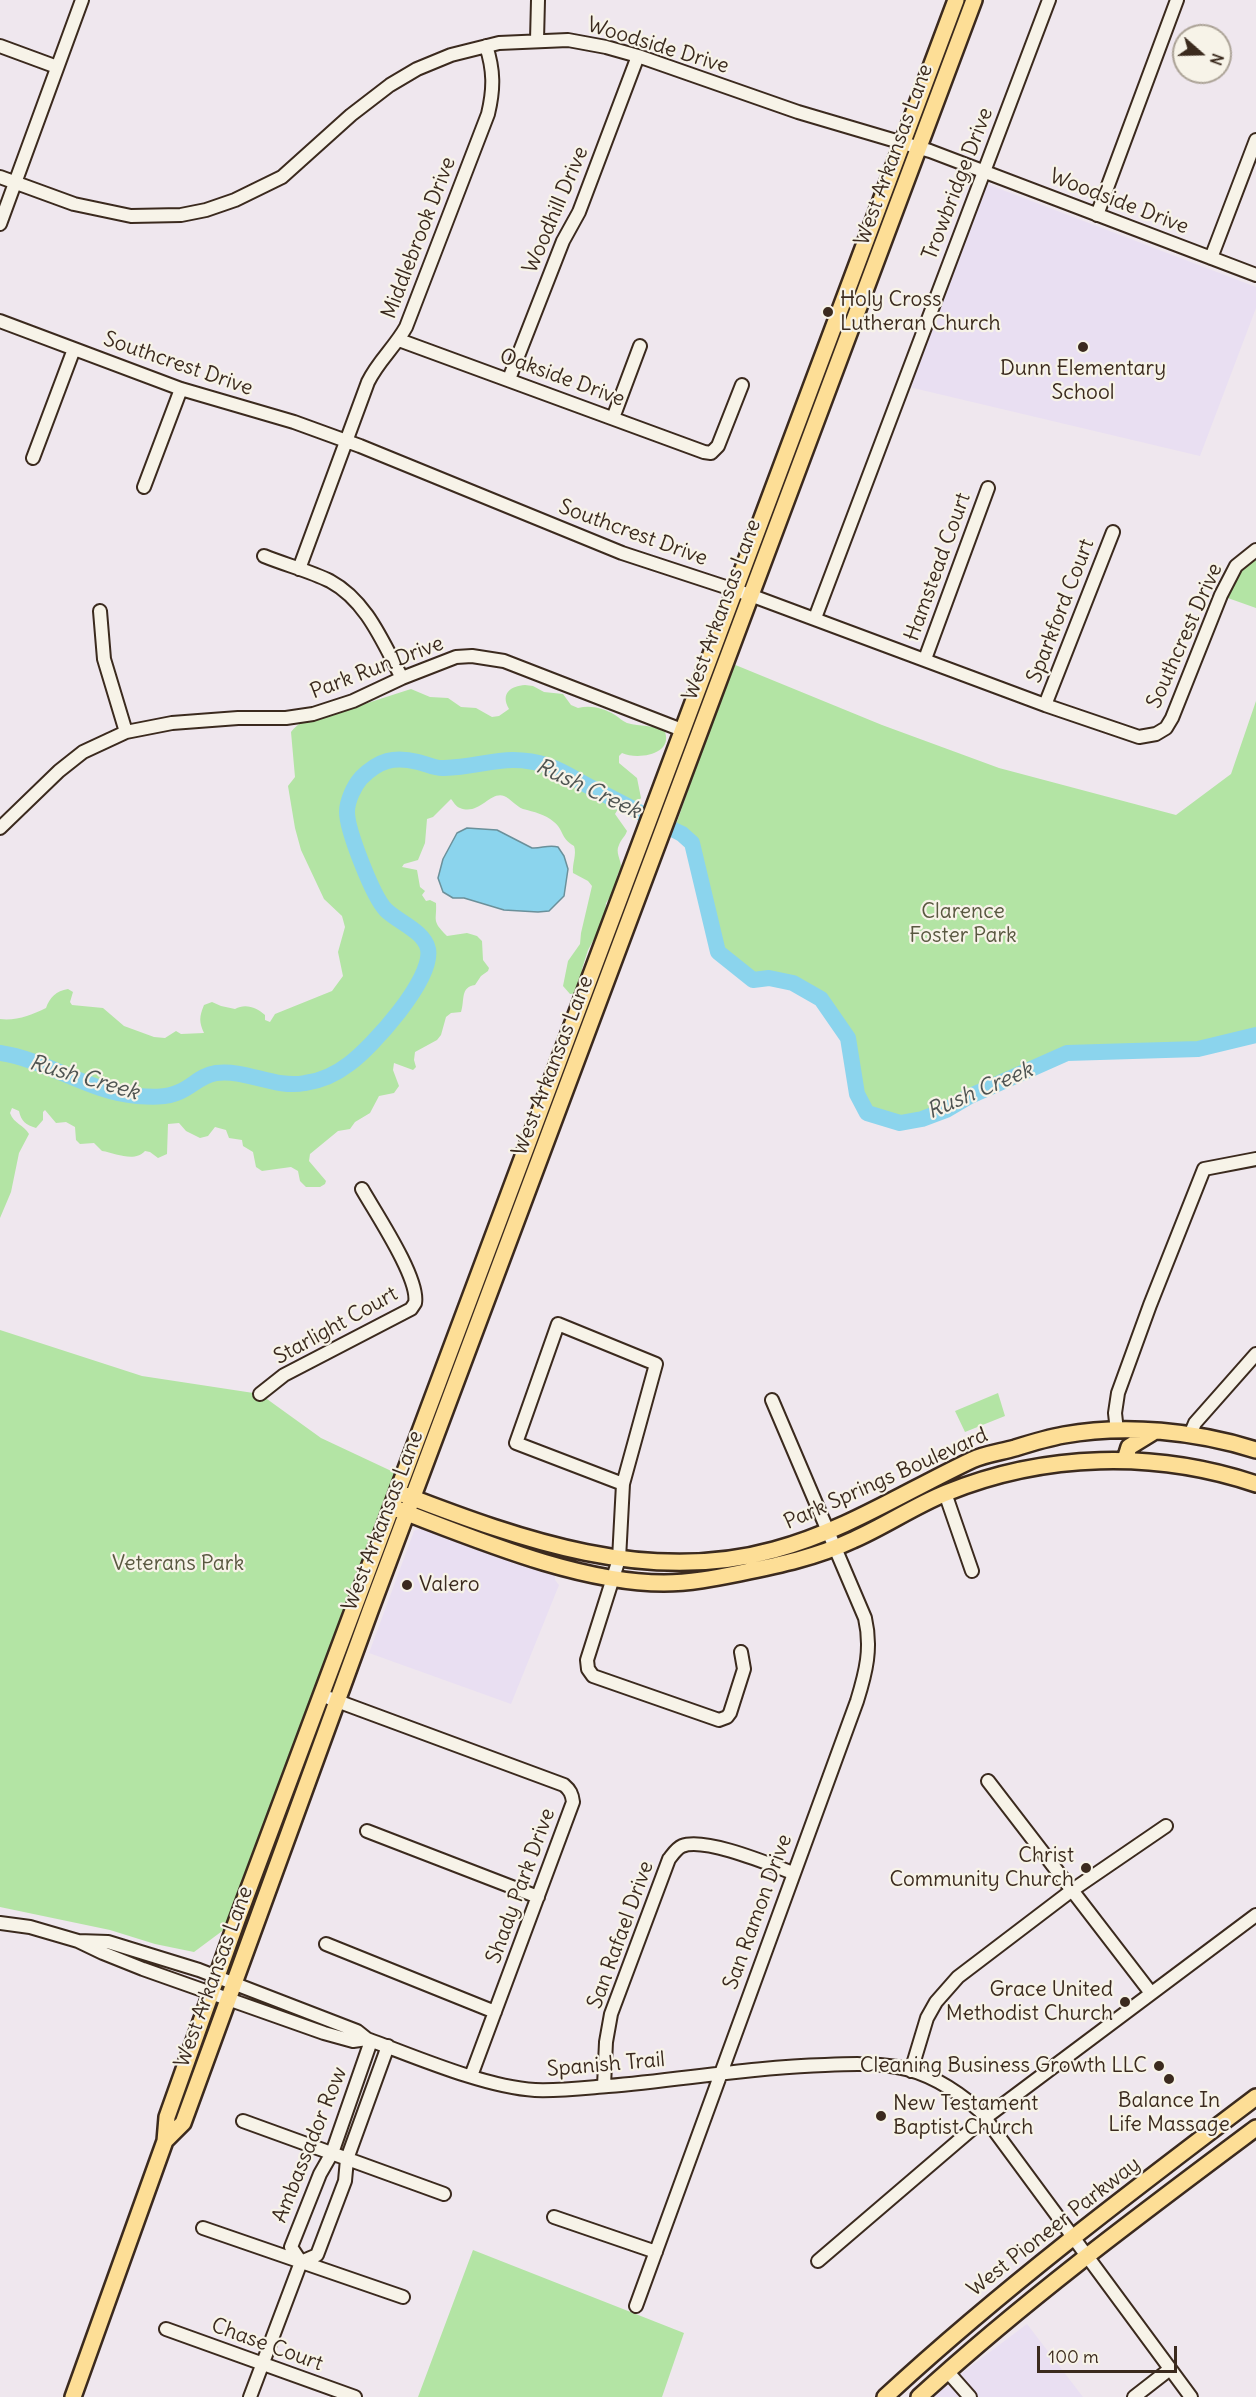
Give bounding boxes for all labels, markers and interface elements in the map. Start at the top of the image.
street label: Woodside Drive [584,12,732,80]
north arrow [1172,24,1232,84]
text: N [1206,51,1228,68]
street label: West Arkansas Lane [850,61,938,249]
street label: Trowbridge Drive [917,104,999,264]
street label: Woodhill Drive [518,143,594,277]
street label: Middlebrook Drive [377,154,461,322]
street label: Woodside Drive [1046,164,1192,240]
place label: Holy Cross Lutheran Church [840,287,1001,337]
marker: Holy Cross Lutheran Church [821,305,835,319]
street label: Southcrest Drive [100,327,256,401]
marker: Dunn Elementary School [1076,340,1090,354]
street label: Oakside Drive [496,344,628,412]
place label: Dunn Elementary School [1000,356,1166,406]
street label: Hamstead Court [900,489,976,645]
street label: Southcrest Drive [555,494,711,572]
street label: West Arkansas Lane [678,516,766,704]
street label: Sparkford Court [1022,535,1100,687]
street label: Southcrest Drive [1142,560,1228,712]
street label: Park Run Drive [307,631,447,705]
water label: Rush Creek [532,753,644,825]
park label: Clarence Foster Park [909,899,1017,949]
street label: West Arkansas Lane [507,972,599,1160]
water label: Rush Creek [26,1050,142,1106]
water label: Rush Creek [923,1057,1037,1125]
street label: Starlight Court [270,1282,402,1370]
street label: Park Springs Boulevard [780,1423,992,1535]
street label: West Arkansas Lane [337,1427,429,1615]
park label: Veterans Park [112,1551,244,1577]
place label: Valero [419,1572,479,1598]
marker: Valero [400,1578,414,1592]
street label: Shady Park Drive [481,1805,561,1967]
street label: San Ramon Drive [718,1831,798,1993]
place label: Christ Community Church [889,1843,1074,1893]
street label: San Rafael Drive [583,1858,659,2012]
marker: Christ Community Church [1079,1861,1093,1875]
street label: West Arkansas Lane [170,1883,258,2071]
place label: Grace United Methodist Church [946,1977,1113,2027]
marker: Grace United Methodist Church [1118,1995,1132,2009]
street label: Spanish Trail [546,2047,666,2083]
place label: Cleaning Business Growth LLC [860,2053,1147,2079]
marker: Cleaning Business Growth LLC [1152,2059,1166,2073]
street label: Ambassador Row [267,2063,353,2227]
marker: Balance In Life Massage [1162,2072,1176,2086]
place label: Balance In Life Massage [1108,2088,1230,2138]
place label: New Testament Baptist Church [893,2091,1038,2141]
marker: New Testament Baptist Church [874,2109,888,2123]
street label: West Pioneer Parkway [963,2152,1145,2302]
street label: Chase Court [208,2313,326,2377]
scale bar [1040,2334,1180,2372]
text: 100 m [1048,2345,1099,2368]

